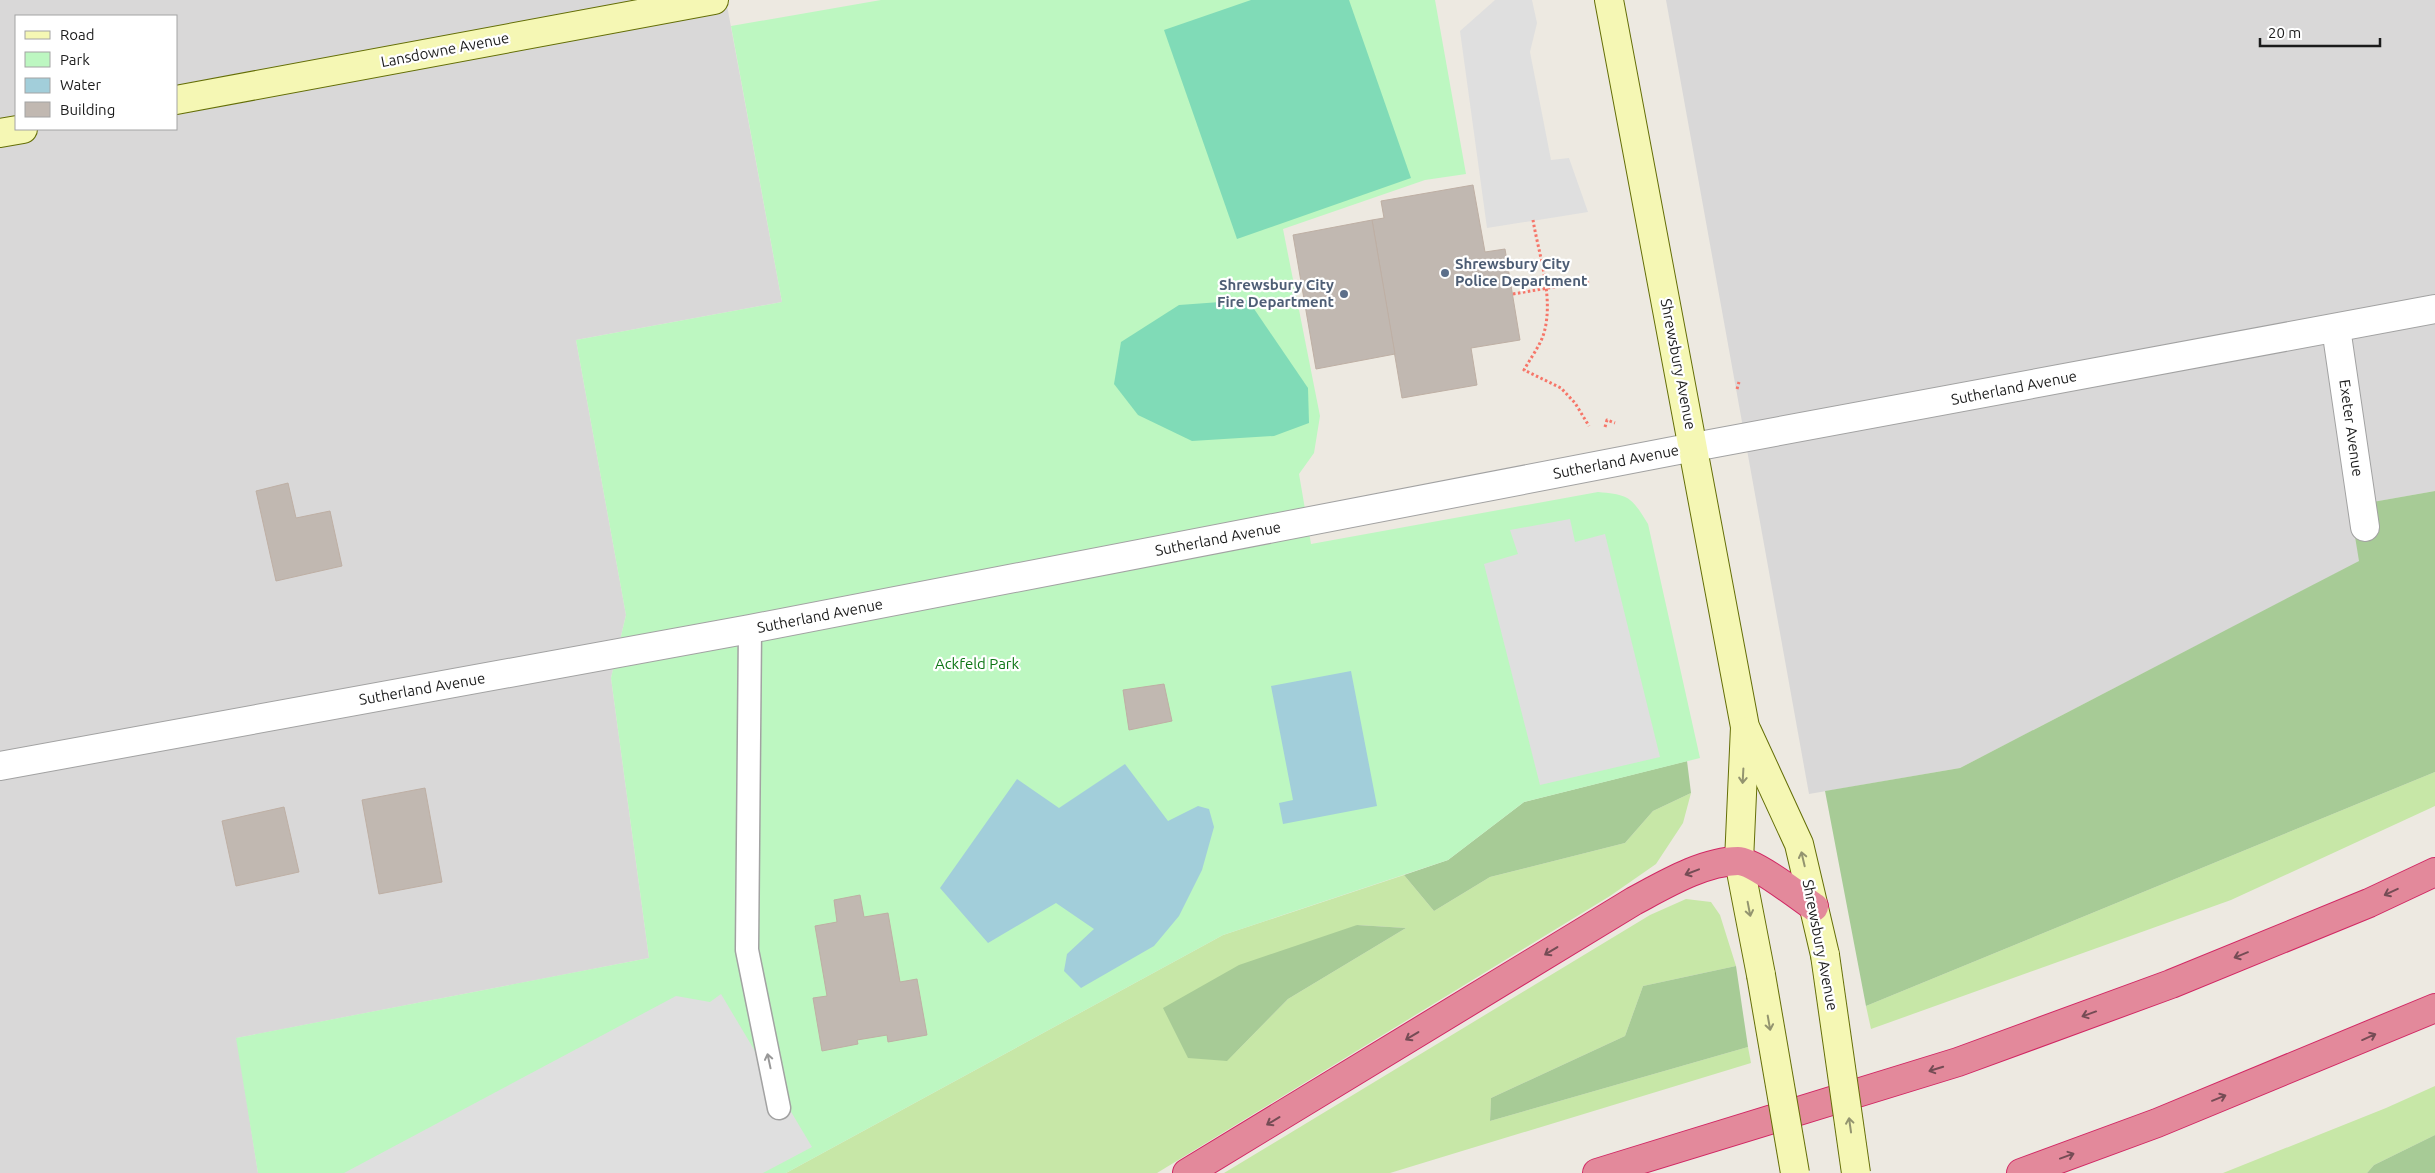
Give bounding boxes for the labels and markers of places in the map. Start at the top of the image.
place label: Shrewsbury City Police Department [1455,255,1588,289]
marker: Shrewsbury City Police Department [1439,267,1451,279]
place label: Shrewsbury City Fire Department [1217,276,1335,310]
marker: Shrewsbury City Fire Department [1338,288,1350,300]

